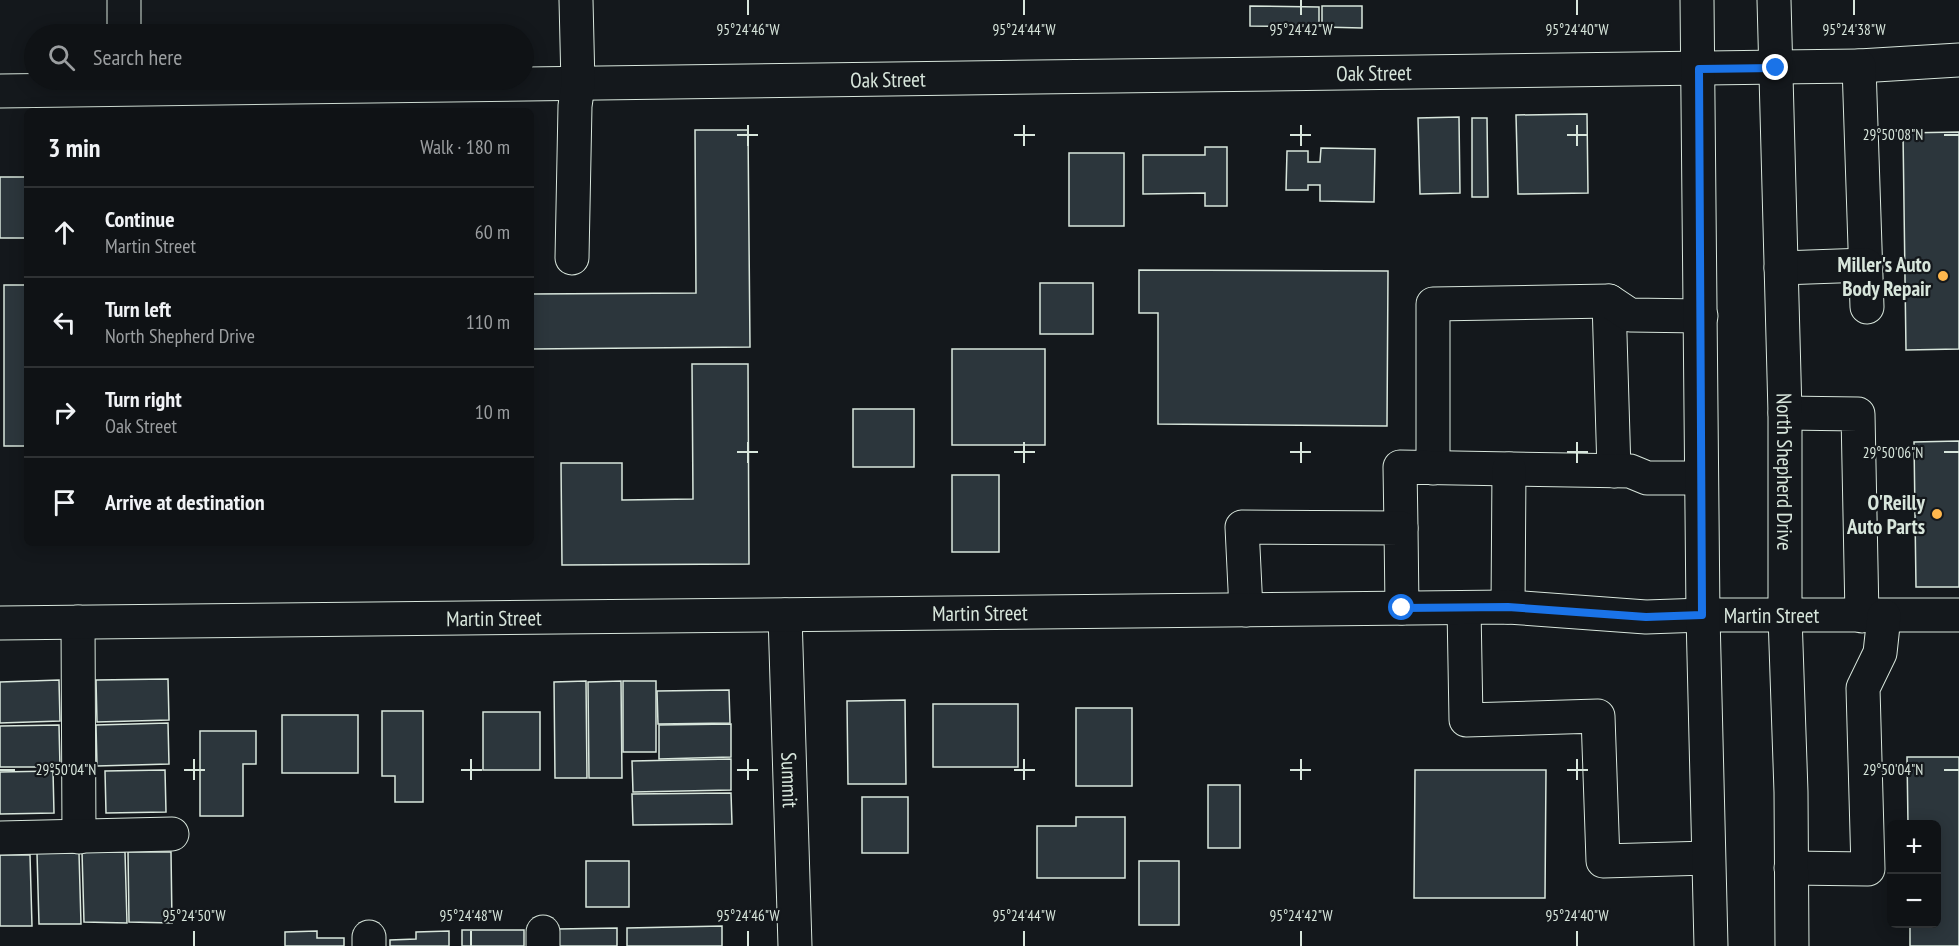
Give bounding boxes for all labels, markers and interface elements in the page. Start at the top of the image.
text: 95°24'46"W [716,20,780,39]
text: 95°24'44"W [992,20,1056,39]
text: 95°24'42"W [1269,20,1333,39]
text: 95°24'40"W [1545,20,1609,39]
text: 95°24'38"W [1822,20,1886,39]
search box [24,24,534,90]
icon: search [45,41,78,74]
text: Search here [93,43,182,71]
route end [1762,54,1788,80]
street label: Oak Street [1336,59,1412,87]
street label: Oak Street [850,65,926,93]
text: 29°50'08"N [1863,125,1923,144]
text: 3 min [48,131,101,164]
text: Walk · 180 m [420,134,510,160]
text: Continue [105,205,175,233]
icon: ahead [48,216,81,249]
text: 60 m [475,219,510,245]
text: Martin Street [105,233,196,259]
place label: Miller's Auto Body Repair [1837,251,1932,302]
marker: Miller's Auto Body Repair [1936,269,1950,283]
text: Turn left [105,295,171,323]
icon: left [48,306,81,339]
text: 110 m [466,309,510,335]
text: North Shepherd Drive [105,323,255,349]
text: Turn right [105,385,182,413]
street label: North Shepherd Drive [1771,393,1799,551]
icon: right [48,396,81,429]
text: 10 m [475,399,510,425]
text: Oak Street [105,413,177,439]
text: 29°50'06"N [1863,443,1923,462]
icon: arrive [48,486,81,519]
text: Arrive at destination [105,488,265,516]
place label: O'Reilly Auto Parts [1846,489,1926,540]
marker: O'Reilly Auto Parts [1930,507,1944,521]
route start [1388,594,1414,620]
street label: Martin Street [932,599,1028,627]
street label: Martin Street [1724,602,1820,629]
street label: Martin Street [446,604,542,632]
street label: Summit [776,752,804,808]
text: 29°50'04"N [36,760,96,779]
text: 29°50'04"N [1863,760,1923,779]
map controls [1887,820,1941,928]
button: + [1887,820,1941,874]
button: − [1887,874,1941,928]
text: 95°24'50"W [162,906,226,925]
text: 95°24'48"W [439,906,503,925]
text: 95°24'46"W [716,906,780,925]
text: 95°24'44"W [992,906,1056,925]
text: 95°24'42"W [1269,906,1333,925]
text: 95°24'40"W [1545,906,1609,925]

